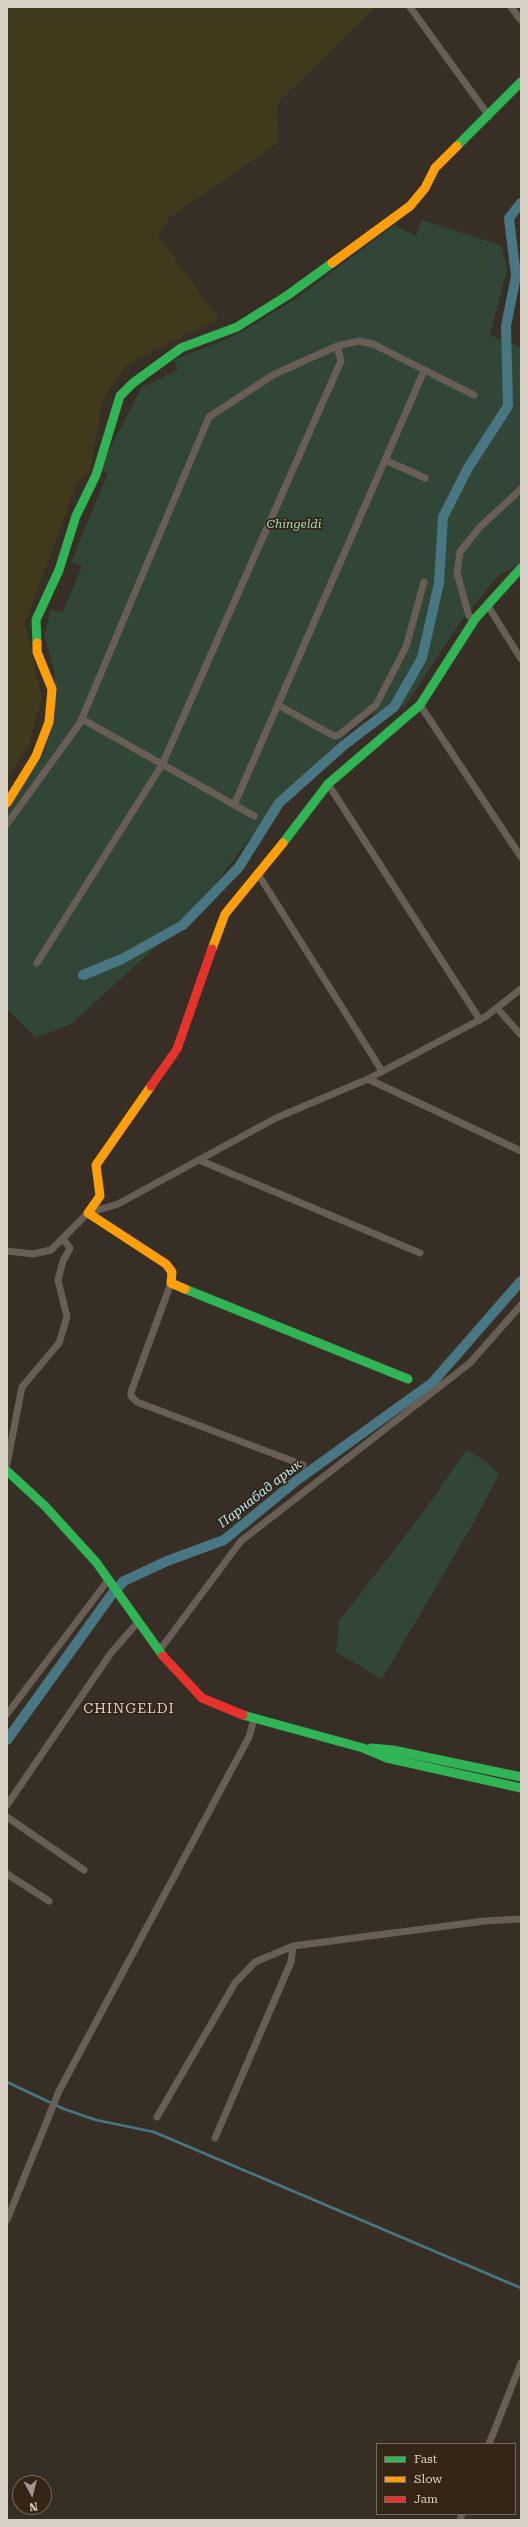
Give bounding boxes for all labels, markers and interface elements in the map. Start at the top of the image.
park label: Chingeldi [266,517,322,531]
water label: Парнабад арык [215,1457,305,1531]
district label: CHINGELDI [83,1701,175,1717]
legend [376,2443,516,2515]
text: Fast [414,2452,437,2466]
text: Slow [414,2472,442,2486]
north arrow [12,2475,52,2515]
text: Jam [414,2492,438,2506]
text: N [28,2499,38,2513]

